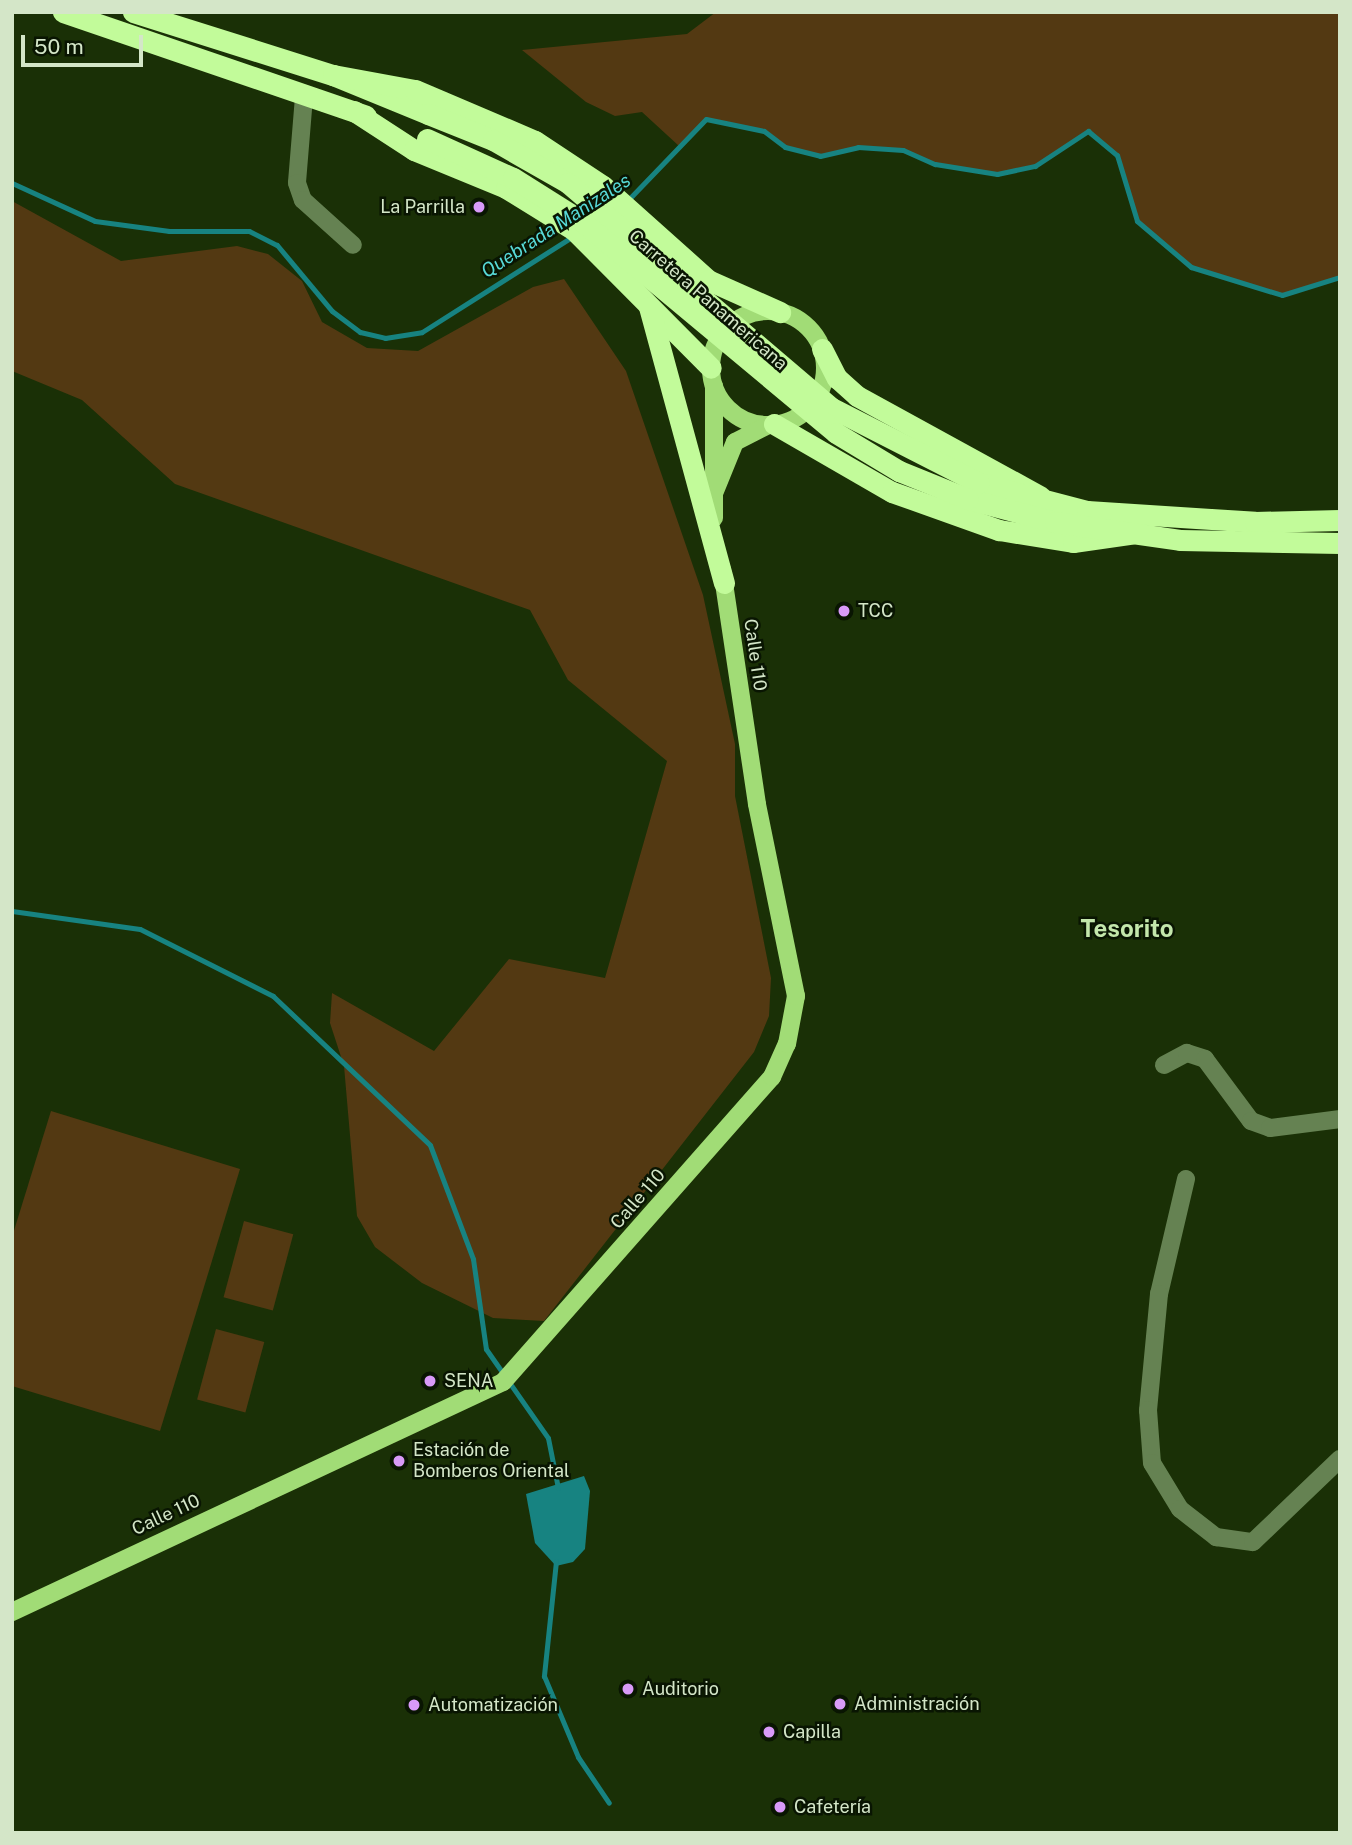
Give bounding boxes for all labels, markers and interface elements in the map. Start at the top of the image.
scale bar [24,21,147,65]
text: 50 m [34,34,84,59]
water label: Quebrada Manizales [477,169,635,283]
place label: La Parrilla [380,196,465,218]
marker: La Parrilla [471,199,487,215]
street label: Carretera Panamericana [624,225,792,375]
place label: TCC [858,600,893,622]
marker: TCC [836,603,852,619]
street label: Calle 110 [739,618,771,692]
district label: Tesorito [1081,915,1173,943]
street label: Calle 110 [606,1165,670,1233]
place label: SENA [444,1370,494,1392]
marker: SENA [422,1373,438,1389]
place label: Estación de Bomberos Oriental [413,1440,569,1482]
marker: Estación de Bomberos Oriental [391,1453,407,1469]
street label: Calle 110 [129,1490,203,1540]
place label: Auditorio [642,1678,719,1700]
marker: Auditorio [620,1681,636,1697]
place label: Administración [854,1693,980,1715]
place label: Automatización [428,1694,558,1716]
marker: Administración [832,1696,848,1712]
marker: Automatización [406,1697,422,1713]
place label: Capilla [783,1721,841,1743]
marker: Capilla [761,1724,777,1740]
place label: Cafetería [794,1796,871,1818]
marker: Cafetería [772,1799,788,1815]

